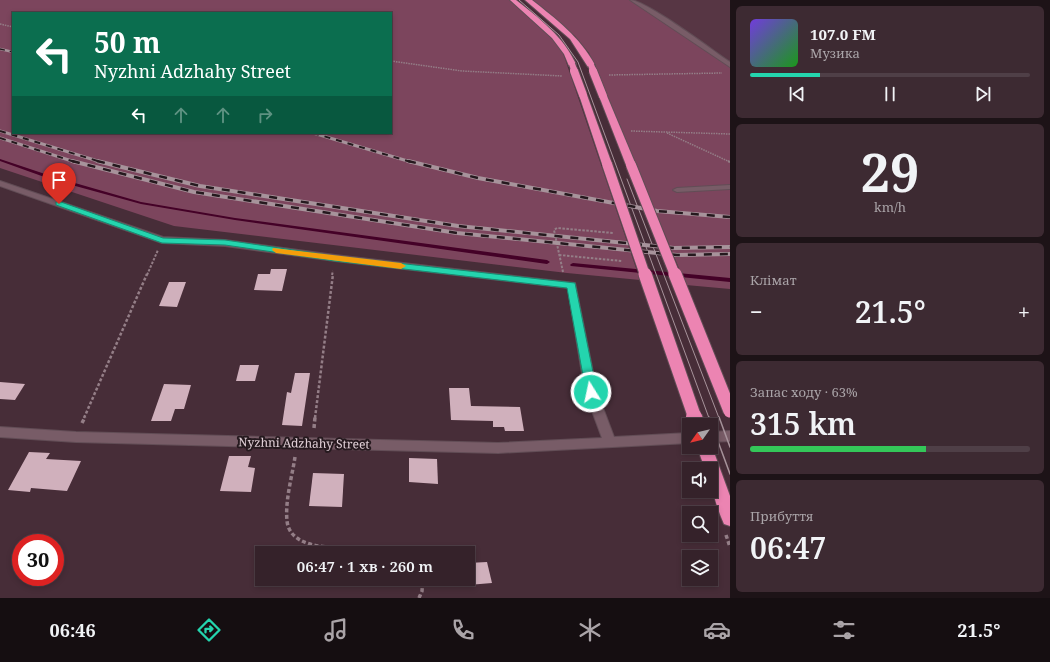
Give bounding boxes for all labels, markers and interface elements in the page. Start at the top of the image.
text: 50 m [94,23,161,61]
text: 107.0 FM [810,24,876,44]
icon: left [28,28,80,80]
text: Музика [810,44,860,62]
text: Nyzhni Adzhahy Street [94,59,291,83]
icon: previous [786,83,808,105]
icon: pause [879,83,901,105]
icon: next [972,83,994,105]
icon: left [128,104,150,126]
icon: ahead [170,104,192,126]
icon: ahead [212,104,234,126]
icon: right [254,104,276,126]
text: 29 [861,136,919,207]
pin [42,163,76,204]
icon: arrive [48,169,70,191]
text: km/h [874,198,906,216]
text: Клімат [750,271,797,289]
text: 21.5° [855,291,926,332]
text: − [750,296,763,326]
text: + [1018,296,1030,326]
position arrow [570,371,612,413]
text: Запас ходу · 63% [750,383,858,401]
text: 315 km [750,403,856,444]
north arrow [682,418,718,454]
map controls [682,418,718,586]
street label: Nyzhni Adzhahy Street [238,433,370,453]
button: sound [682,462,718,498]
button: search [682,506,718,542]
text: Прибуття [750,507,813,525]
text: 06:47 [750,527,826,568]
speed limit sign: 30 [12,534,64,586]
button: layers [682,550,718,586]
text: 06:47 · 1 хв · 260 m [297,556,433,576]
icon: directions [195,616,223,644]
icon: music [322,616,350,644]
icon: phone [449,616,477,644]
icon: climate [576,616,604,644]
icon: car [703,616,731,644]
icon: filters [830,616,858,644]
text: 06:46 [50,618,96,642]
text: 21.5° [957,618,1000,642]

